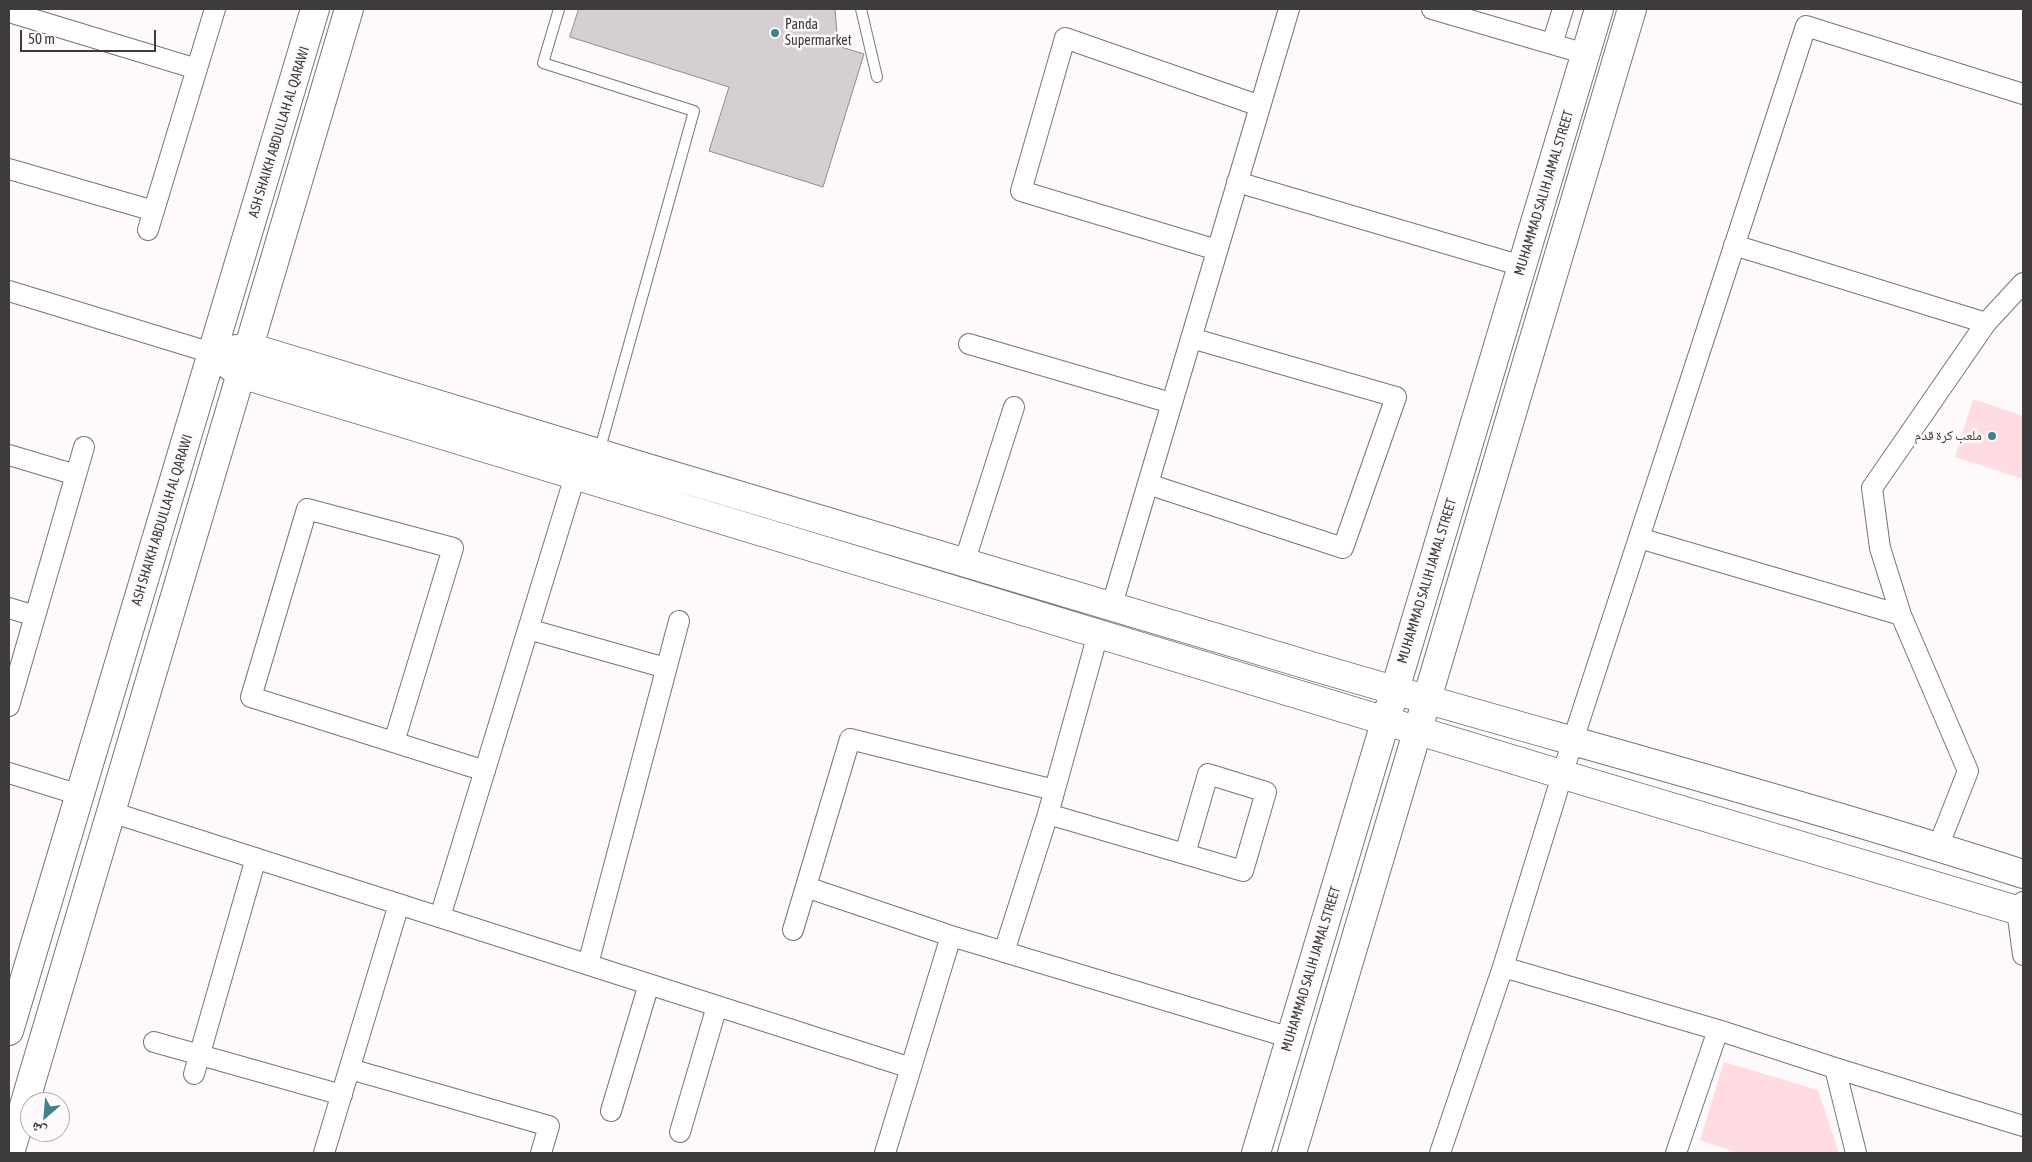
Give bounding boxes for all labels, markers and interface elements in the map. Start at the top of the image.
place label: Panda Supermarket [785,17,852,49]
scale bar [22,20,159,52]
marker: Panda Supermarket [769,27,781,39]
text: 50 m [28,30,55,47]
street label: ASH SHAIKH ABDULLAH AL QARAWI [245,44,313,220]
street label: MUHAMMAD SALIH JAMAL STREET [1511,108,1577,278]
place label: ملعب كرة قدم [1915,428,1982,444]
marker: ملعب كرة قدم [1986,430,1998,442]
street label: ASH SHAIKH ABDULLAH AL QARAWI [128,432,196,608]
street label: MUHAMMAD SALIH JAMAL STREET [1394,496,1460,666]
street label: MUHAMMAD SALIH JAMAL STREET [1278,884,1344,1054]
north arrow [20,1092,70,1142]
text: ش [28,1119,49,1140]

